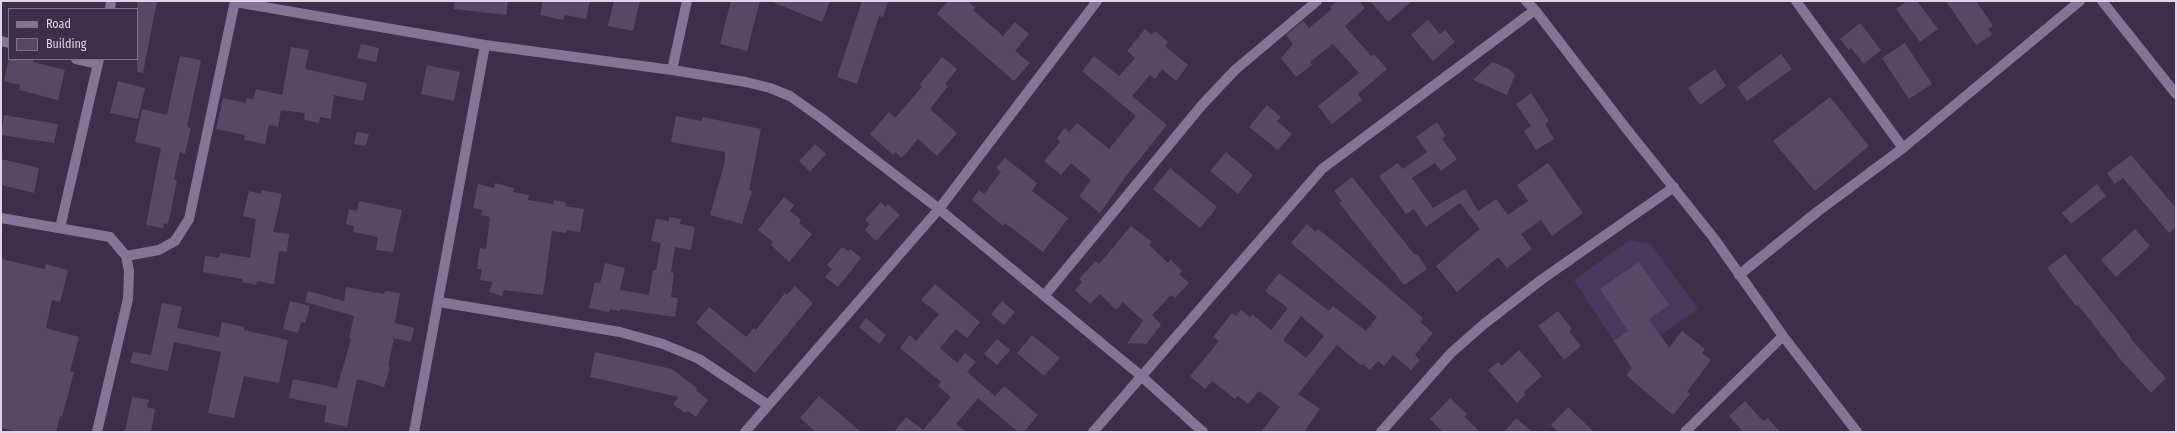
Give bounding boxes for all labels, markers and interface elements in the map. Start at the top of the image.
legend [8,8,138,60]
text: Road [46,17,71,31]
text: Building [46,37,86,51]

